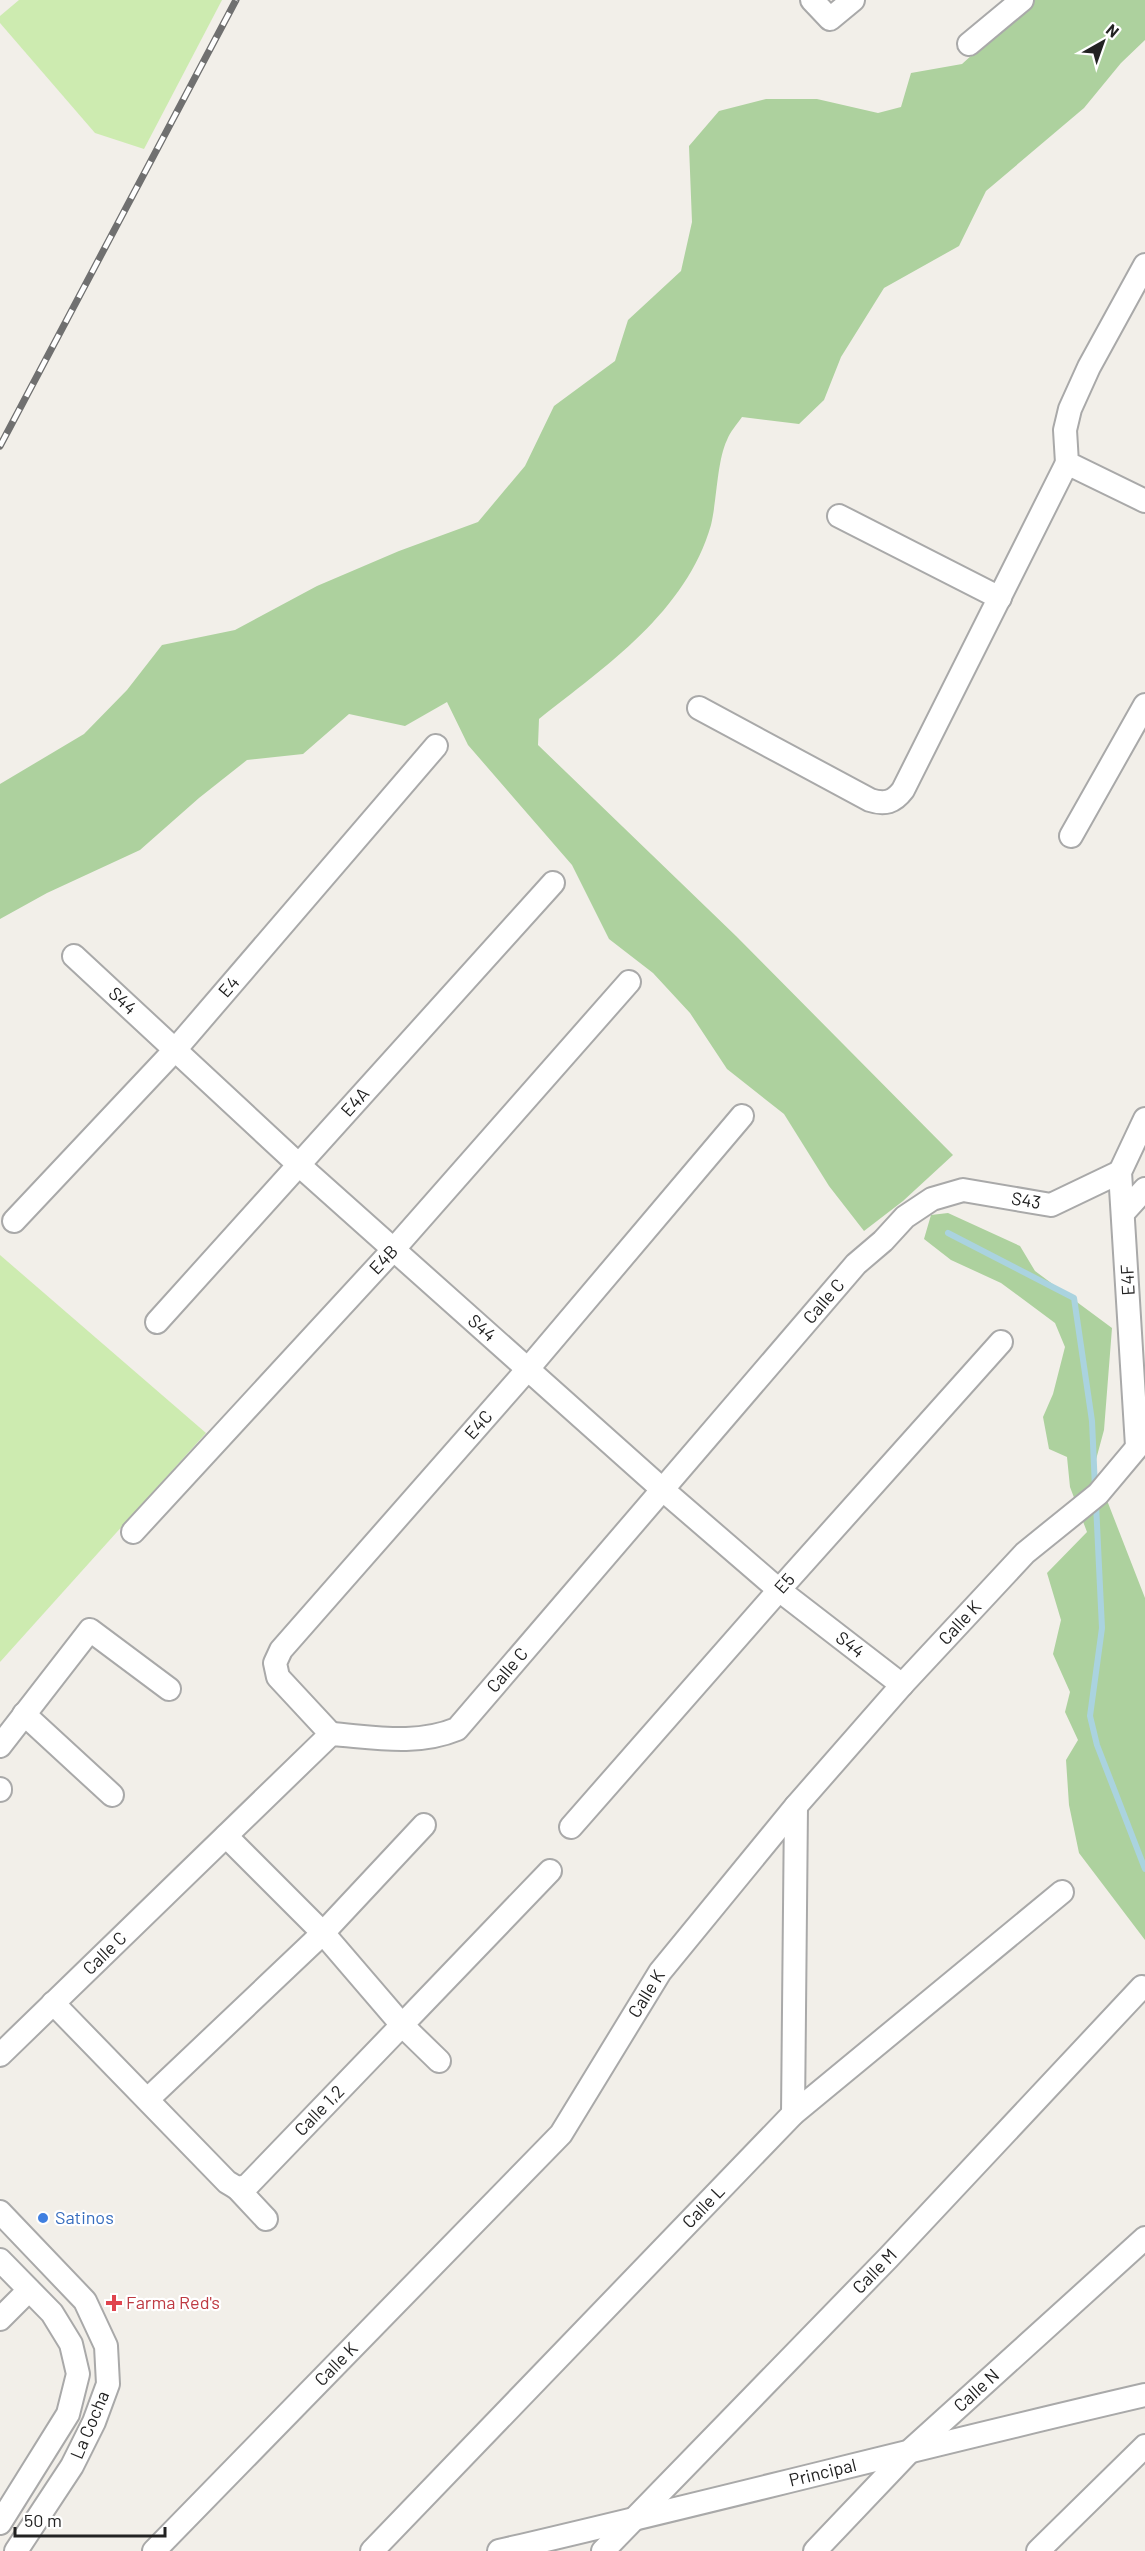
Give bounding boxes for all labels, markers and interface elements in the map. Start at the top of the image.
north arrow [1073,12,1133,72]
text: N [1103,19,1123,41]
street label: E4 [213,971,243,1001]
street label: S44 [104,982,142,1019]
street label: E4A [336,1082,373,1121]
street label: S43 [1010,1186,1043,1213]
street label: E4B [364,1240,402,1279]
street label: E4F [1115,1264,1139,1296]
street label: Calle C [798,1274,849,1328]
street label: S44 [464,1309,501,1346]
street label: E4C [459,1405,497,1444]
street label: E5 [769,1568,799,1598]
street label: Calle K [933,1595,985,1649]
street label: S44 [832,1626,869,1662]
street label: Calle C [481,1642,532,1697]
street label: Calle C [78,1926,131,1979]
street label: Calle K [623,1965,669,2021]
street label: Calle 1,2 [289,2080,348,2140]
street label: Calle L [677,2180,729,2232]
place label: Satinos [55,2206,114,2228]
marker: Satinos [36,2211,50,2225]
street label: Calle M [847,2244,901,2298]
place label: Farma Red's [126,2291,220,2313]
marker: Farma Red's [107,2296,121,2310]
street label: Calle K [309,2337,362,2390]
street label: Calle N [949,2364,1003,2416]
street label: La Cocha [65,2387,113,2462]
street label: Principal [787,2453,858,2491]
scale bar [15,2500,165,2538]
text: 50 m [24,2509,62,2531]

